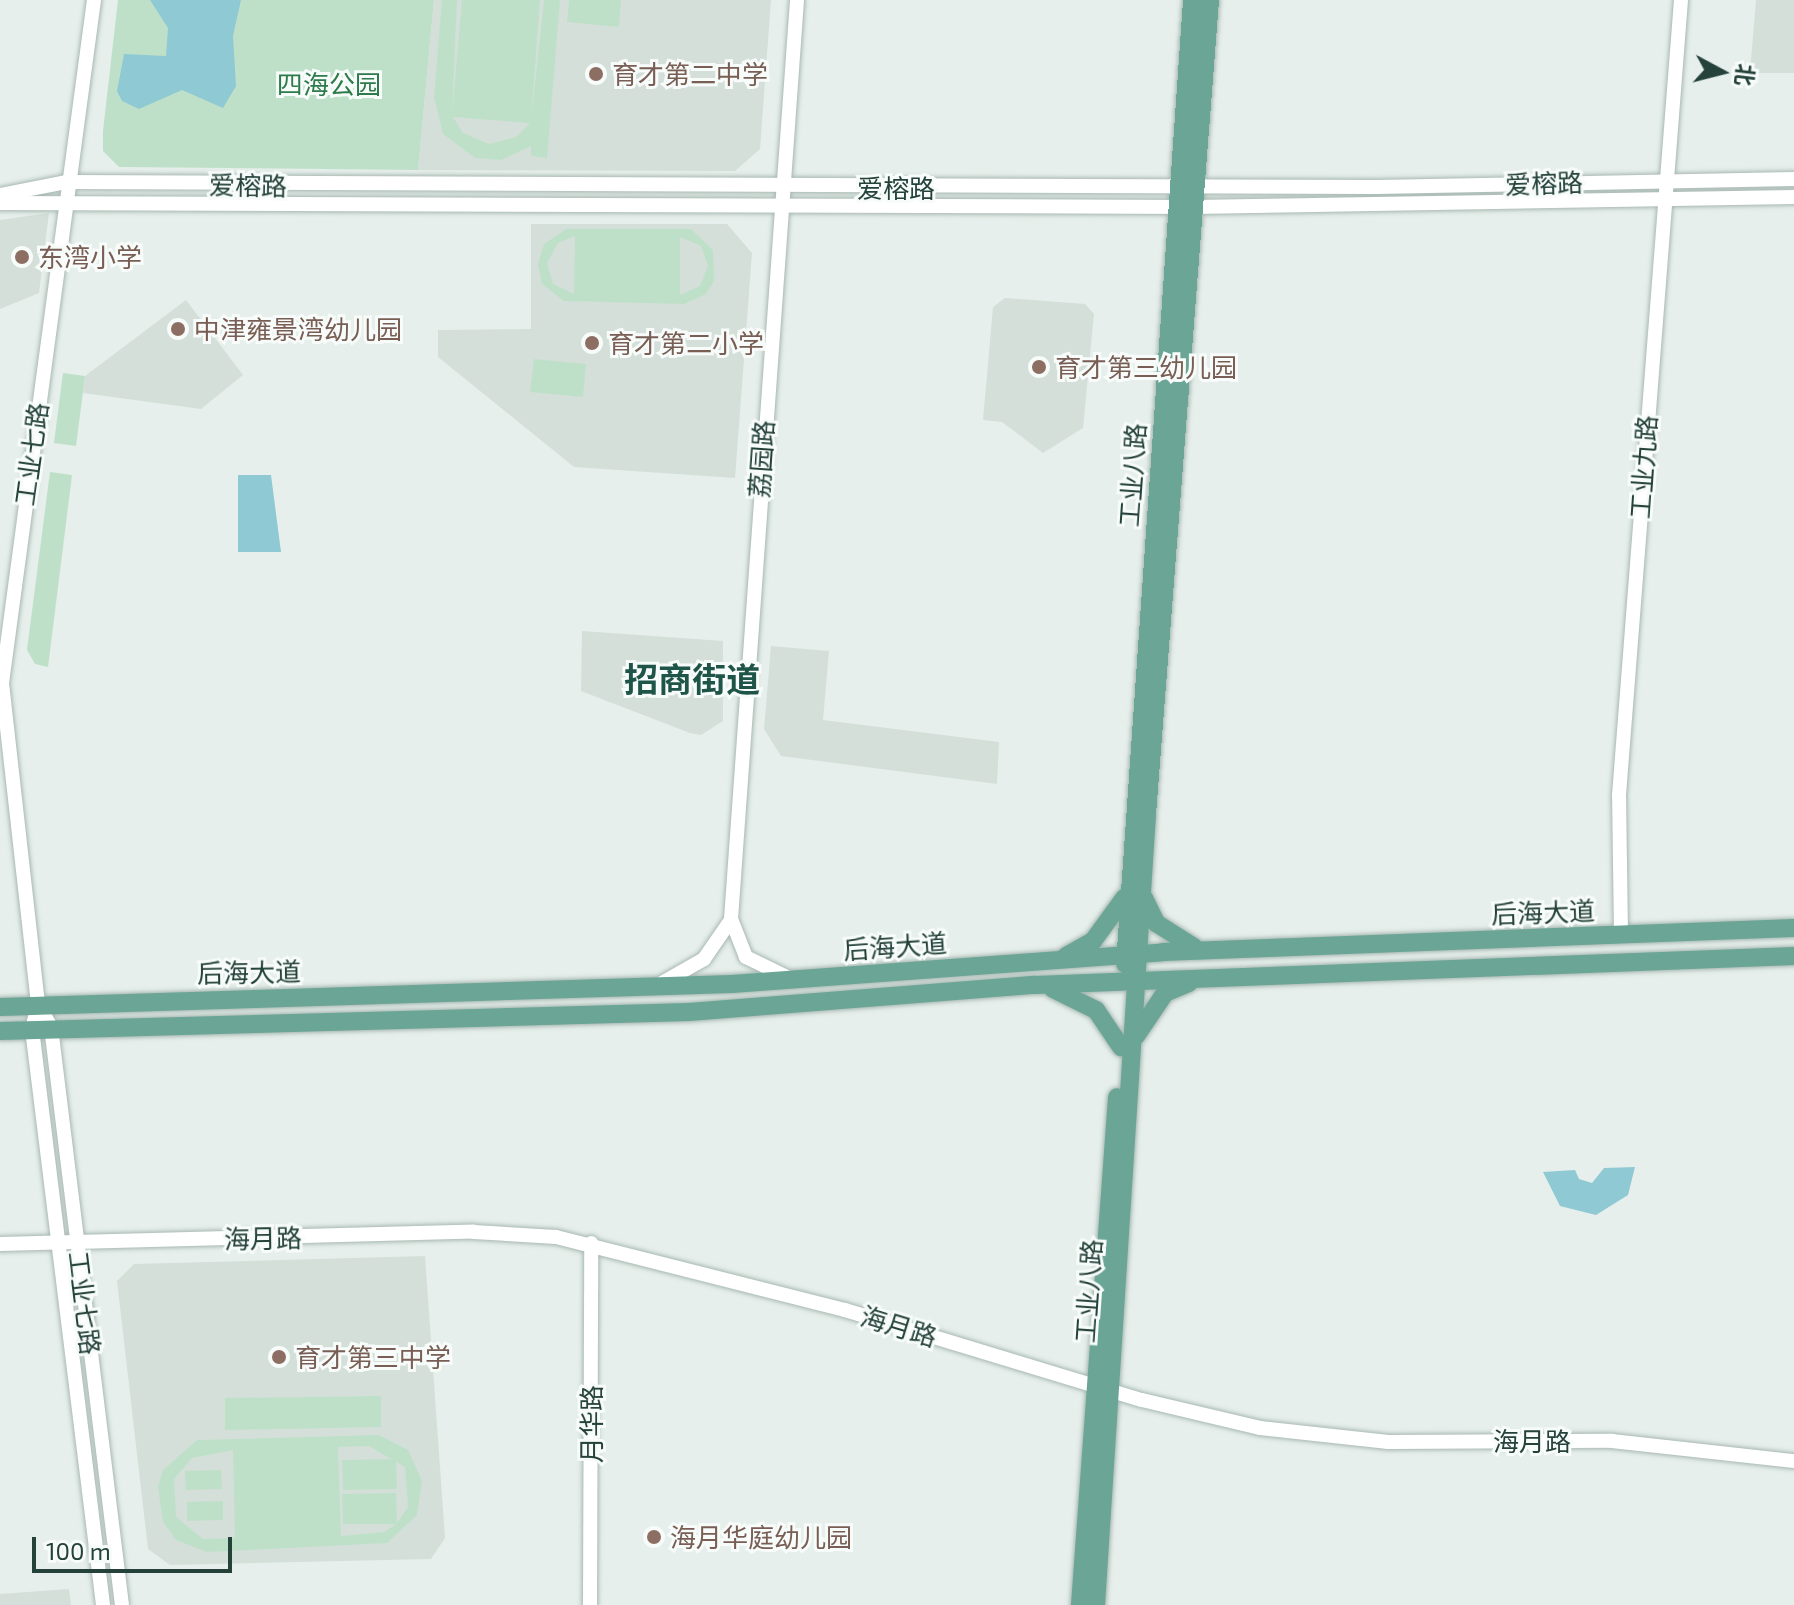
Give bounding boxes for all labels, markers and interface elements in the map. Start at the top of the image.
north arrow [1682,32,1762,112]
place label: 育才第二中学 [612,58,768,90]
text: 北 [1732,62,1760,87]
marker: 育才第二中学 [587,65,605,83]
park label: 四海公园 [277,68,381,100]
street label: 爱榕路 [1504,166,1584,200]
street label: 爱榕路 [209,169,287,201]
street label: 爱榕路 [857,172,935,204]
place label: 东湾小学 [38,241,142,273]
marker: 东湾小学 [13,248,31,266]
place label: 中津雍景湾幼儿园 [194,313,402,345]
marker: 中津雍景湾幼儿园 [169,320,187,338]
place label: 育才第二小学 [608,327,764,359]
marker: 育才第二小学 [583,334,601,352]
place label: 育才第三幼儿园 [1055,351,1237,383]
marker: 育才第三幼儿园 [1030,358,1048,376]
street label: 工业七路 [8,400,54,508]
street label: 工业九路 [1624,414,1662,520]
street label: 荔园路 [743,419,779,499]
street label: 工业八路 [1113,422,1151,528]
district label: 招商街道 [624,659,760,699]
street label: 后海大道 [1490,895,1596,929]
street label: 后海大道 [842,927,948,965]
street label: 后海大道 [197,955,301,989]
street label: 海月路 [224,1222,302,1254]
street label: 工业八路 [1069,1238,1107,1344]
street label: 工业七路 [63,1249,107,1357]
street label: 海月路 [857,1300,941,1352]
place label: 育才第三中学 [295,1341,451,1373]
marker: 育才第三中学 [270,1348,288,1366]
street label: 月华路 [575,1385,607,1463]
street label: 海月路 [1493,1425,1571,1457]
scale bar [36,1521,236,1571]
place label: 海月华庭幼儿园 [670,1521,852,1553]
marker: 海月华庭幼儿园 [645,1528,663,1546]
text: 100 m [46,1536,111,1565]

